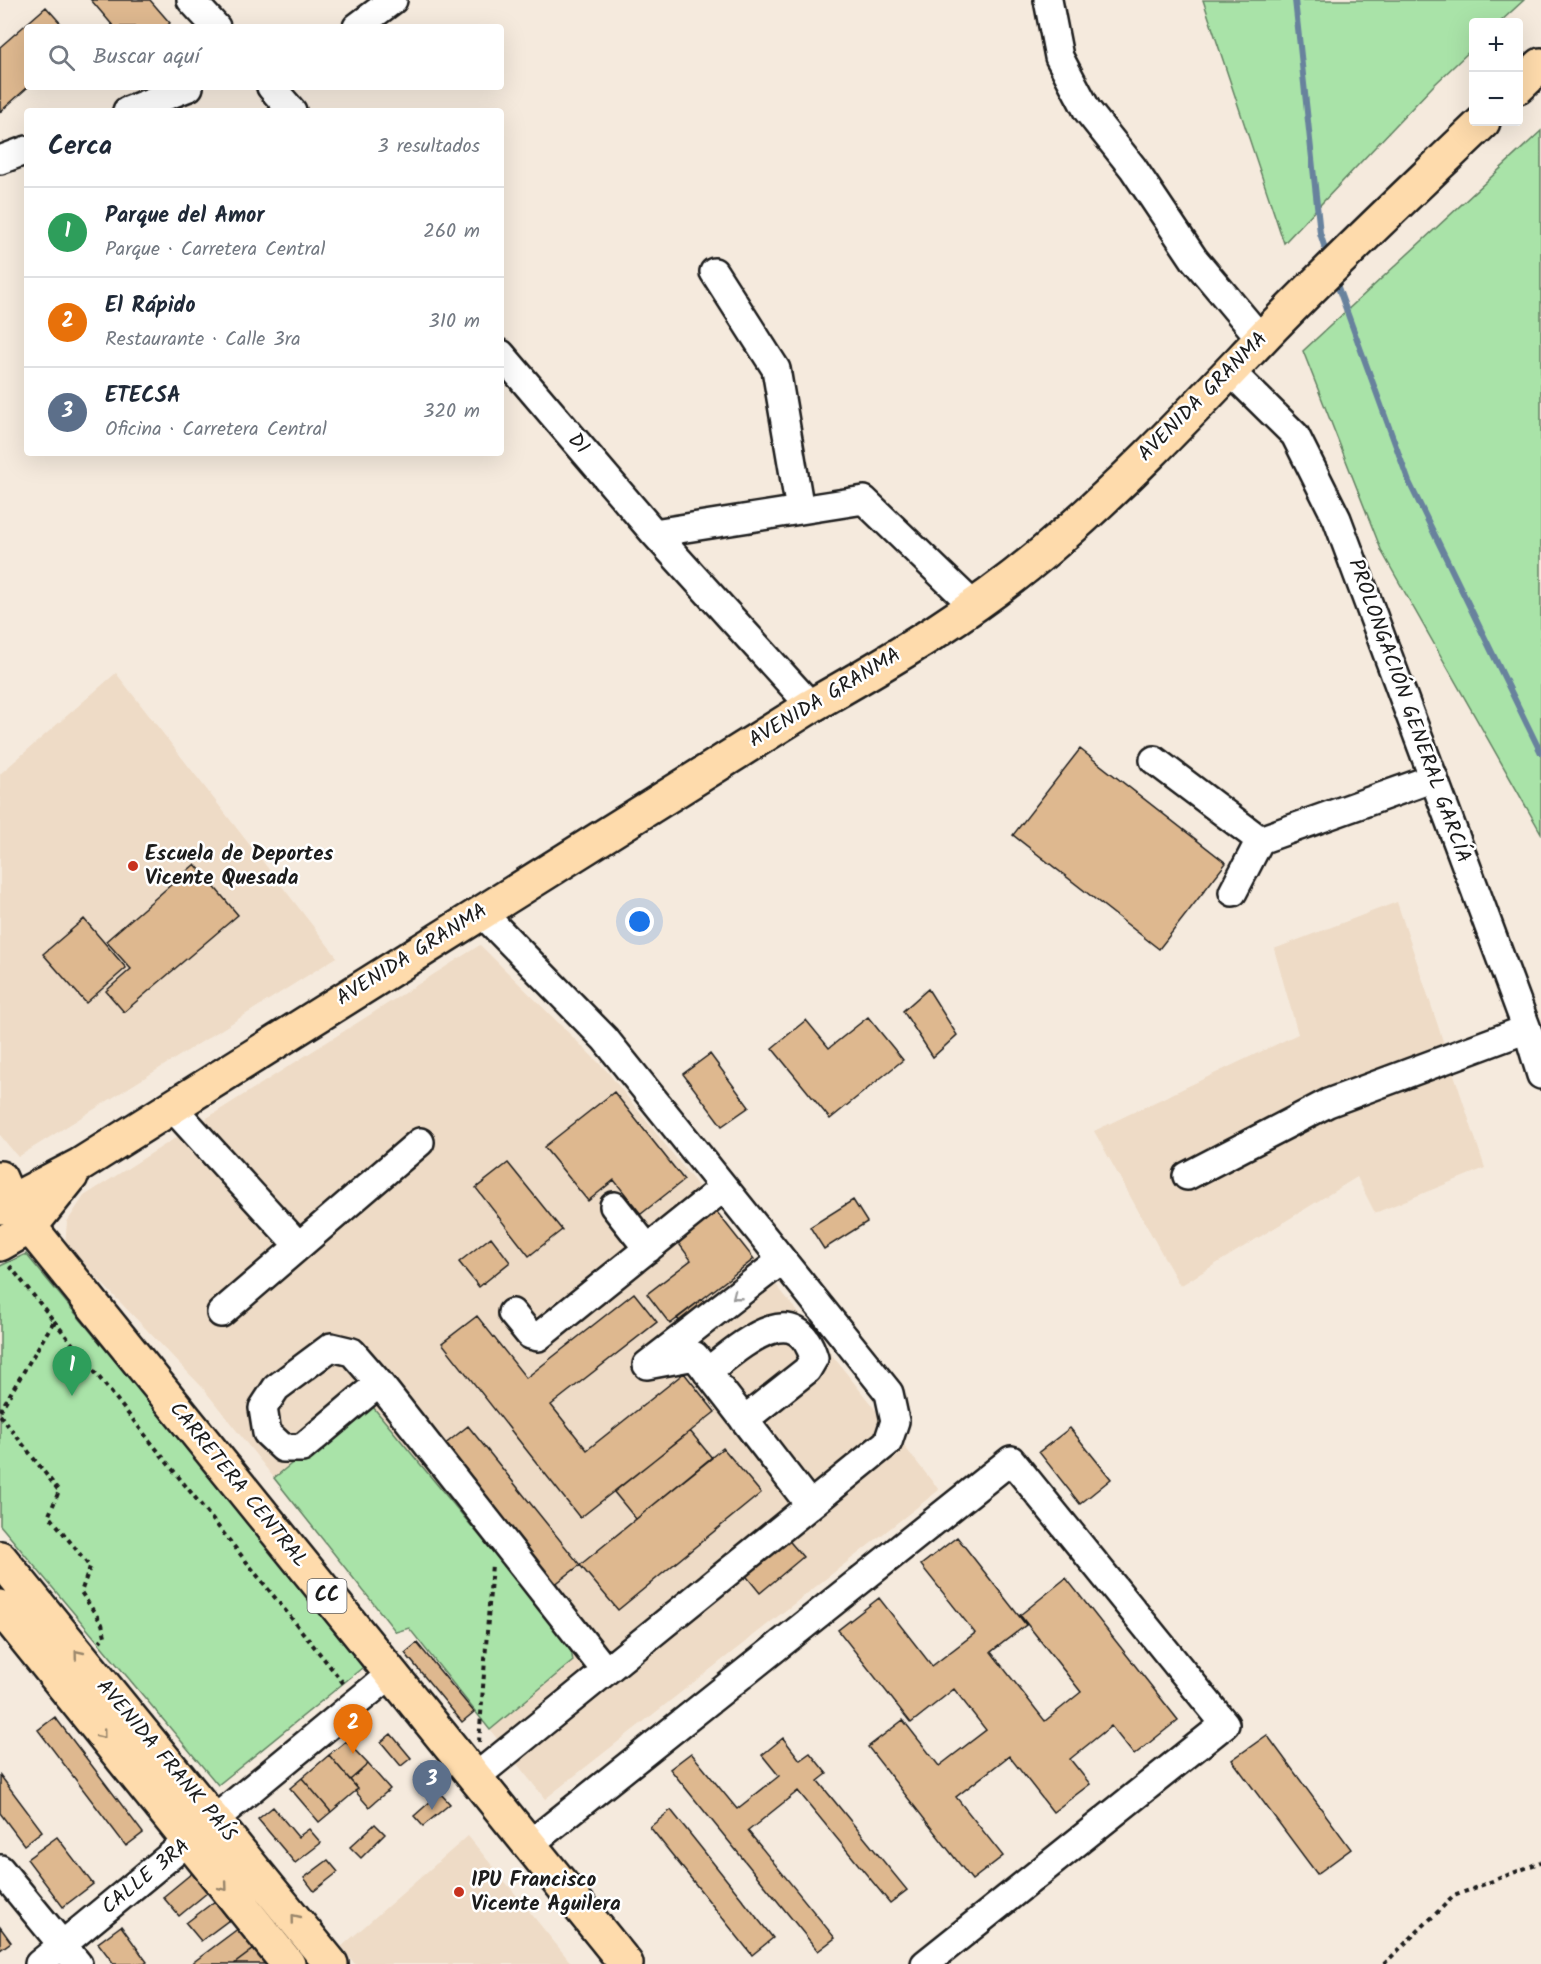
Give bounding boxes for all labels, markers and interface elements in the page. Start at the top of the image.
map controls [1469,18,1523,126]
button: + [1469,18,1523,72]
search box [24,24,504,90]
text: Buscar aquí [93,40,200,75]
icon: search [45,41,78,74]
button: − [1469,72,1523,126]
text: Cerca [48,126,112,168]
text: 3 resultados [377,131,480,163]
text: Parque del Amor [105,199,264,234]
text: 1 [64,216,71,248]
text: 260 m [423,216,480,248]
text: Parque · Carretera Central [105,234,325,266]
text: El Rápido [105,289,196,324]
text: 2 [62,306,73,338]
text: 310 m [428,306,480,338]
text: Restaurante · Calle 3ra [105,324,301,356]
street label: AVENIDA GRANMA [1130,324,1276,470]
text: ETECSA [105,379,181,414]
text: 3 [62,396,73,428]
text: 320 m [423,396,480,428]
text: Oficina · Carretera Central [105,414,327,446]
street label: D1 [559,426,597,462]
street label: PROLONGACIÓN GENERAL GARCÍA [1339,554,1479,868]
street label: AVENIDA GRANMA [742,639,908,757]
place label: Escuela de Deportes Vicente Quesada [145,838,334,895]
marker: Escuela de Deportes Vicente Quesada [126,859,140,873]
street label: AVENIDA GRANMA [330,895,494,1015]
your location [625,907,654,936]
one-way arrow [732,1289,743,1300]
pin: 1 [52,1346,92,1396]
street label: CARRETERA CENTRAL [160,1395,316,1575]
road number: CC [308,1579,346,1613]
one-way arrow [74,1650,85,1661]
street label: AVENIDA FRANK PAÍS [88,1672,244,1850]
pin: 2 [334,1704,372,1754]
one-way arrow [94,1728,105,1739]
pin: 3 [412,1760,452,1810]
street label: CALLE 3RA [94,1831,198,1923]
place label: IPU Francisco Vicente Aguilera [471,1864,621,1921]
one-way arrow [217,1880,228,1891]
marker: IPU Francisco Vicente Aguilera [452,1885,466,1899]
one-way arrow [291,1914,302,1925]

